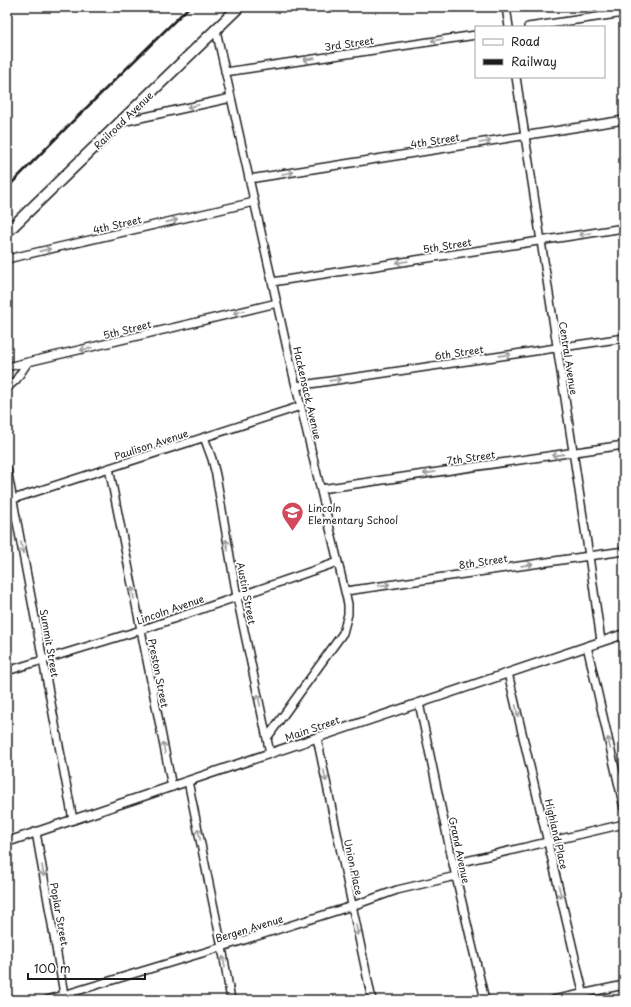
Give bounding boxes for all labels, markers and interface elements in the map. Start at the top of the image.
legend [475,26,605,78]
street label: 3rd Street [323,32,375,54]
text: Road [511,32,540,50]
one-way arrow [431,36,444,44]
text: Railway [511,52,557,70]
one-way arrow [303,55,316,63]
street label: Railroad Avenue [90,87,156,152]
one-way arrow [187,103,200,111]
street label: 4th Street [409,129,461,151]
one-way arrow [478,138,491,146]
one-way arrow [281,169,294,177]
street label: 4th Street [91,211,143,237]
one-way arrow [165,217,178,225]
one-way arrow [579,230,592,238]
street label: 5th Street [422,234,472,256]
one-way arrow [38,246,51,254]
one-way arrow [395,258,408,266]
one-way arrow [233,309,246,317]
street label: 5th Street [101,316,153,342]
street label: Central Avenue [556,320,582,396]
street label: 6th Street [434,341,484,363]
street label: Hackensack Avenue [290,345,326,442]
one-way arrow [79,346,92,354]
one-way arrow [498,351,511,359]
one-way arrow [328,376,341,384]
street label: Paulison Avenue [112,425,190,463]
street label: 7th Street [446,446,496,468]
one-way arrow [552,451,565,458]
one-way arrow [423,469,436,477]
school or university icon: Lincoln Elementary School [280,500,306,533]
place label: Lincoln Elementary School [308,500,398,527]
one-way arrow [223,539,231,552]
one-way arrow [18,542,26,555]
street label: 8th Street [458,550,508,572]
street label: Austin Street [234,560,260,626]
one-way arrow [520,561,533,569]
one-way arrow [377,581,390,589]
one-way arrow [129,587,137,600]
street label: Lincoln Avenue [134,590,206,628]
street label: Summit Street [37,608,63,678]
street label: Preston Street [145,637,173,709]
one-way arrow [254,694,262,707]
one-way arrow [514,704,522,717]
street label: Main Street [283,712,341,744]
one-way arrow [605,737,613,750]
one-way arrow [160,742,168,755]
one-way arrow [321,769,329,782]
street label: Highland Place [542,797,572,871]
street label: Grand Avenue [446,815,474,885]
one-way arrow [195,828,203,841]
street label: Union Place [341,838,367,896]
one-way arrow [39,864,47,877]
street label: Poplar Street [47,881,73,947]
one-way arrow [556,885,564,898]
street label: Bergen Avenue [213,910,285,945]
one-way arrow [353,923,361,936]
scale bar [28,955,145,981]
one-way arrow [220,955,228,968]
text: 100 m [34,959,71,977]

